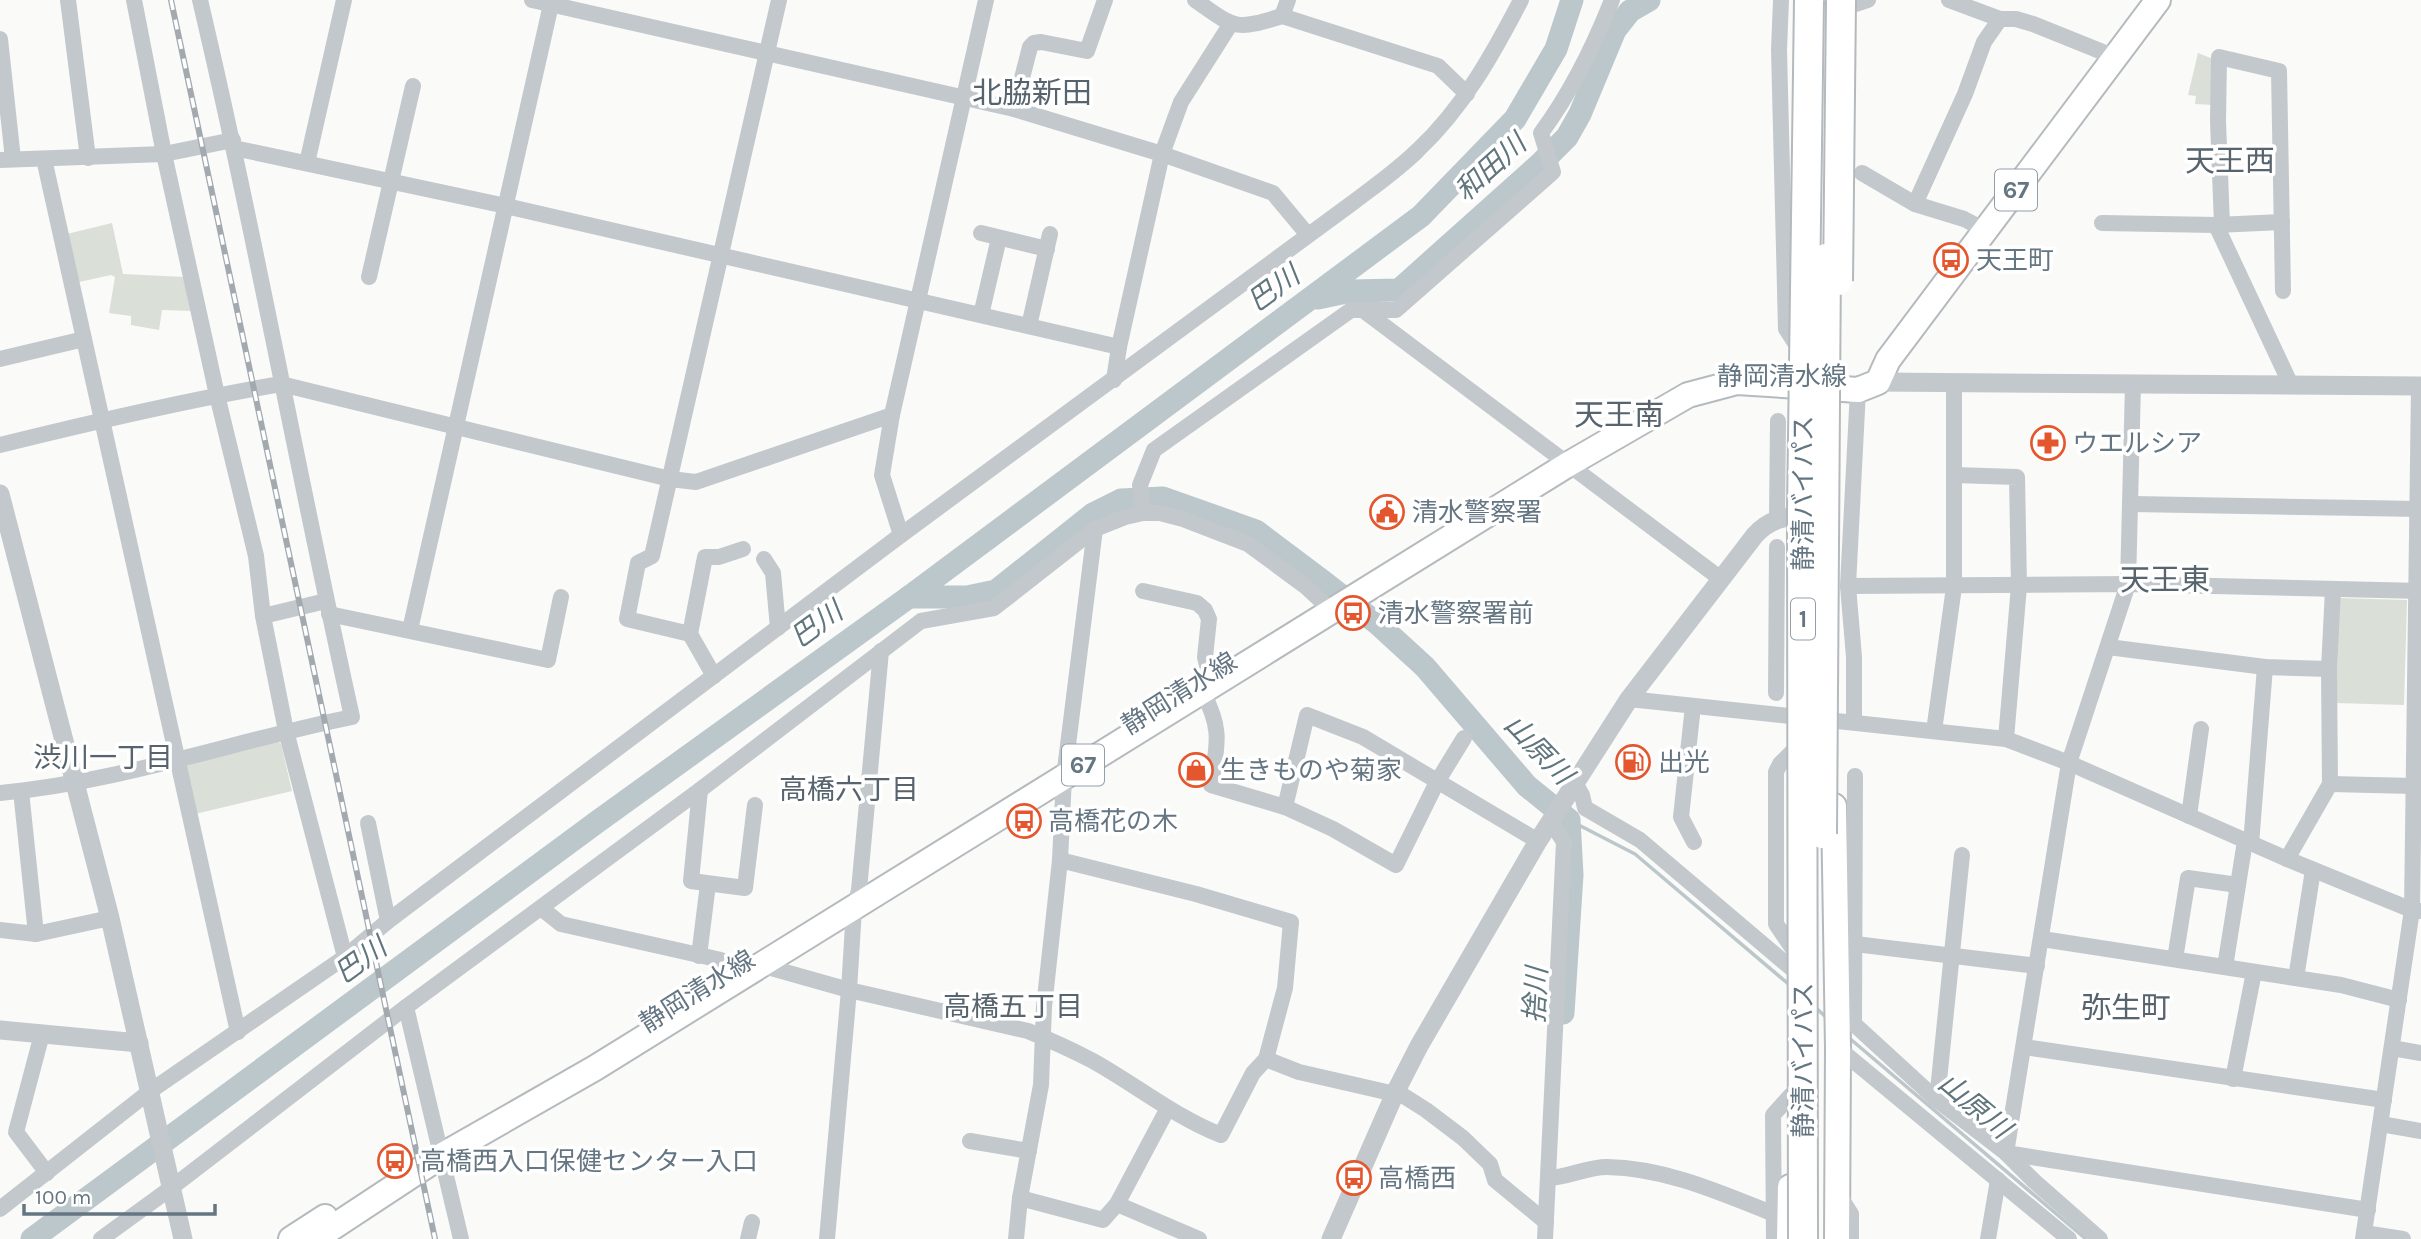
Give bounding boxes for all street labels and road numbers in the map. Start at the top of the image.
road number: 67 [1995,170,2037,210]
street label: 静岡清水線 [1717,361,1847,392]
street label: 静清バイパス [1788,415,1819,571]
road number: 1 [1791,598,1815,640]
street label: 静岡清水線 [1116,646,1243,741]
road number: 67 [1062,744,1104,786]
street label: 静岡清水線 [634,944,761,1039]
street label: 静清バイパス [1788,982,1819,1138]

